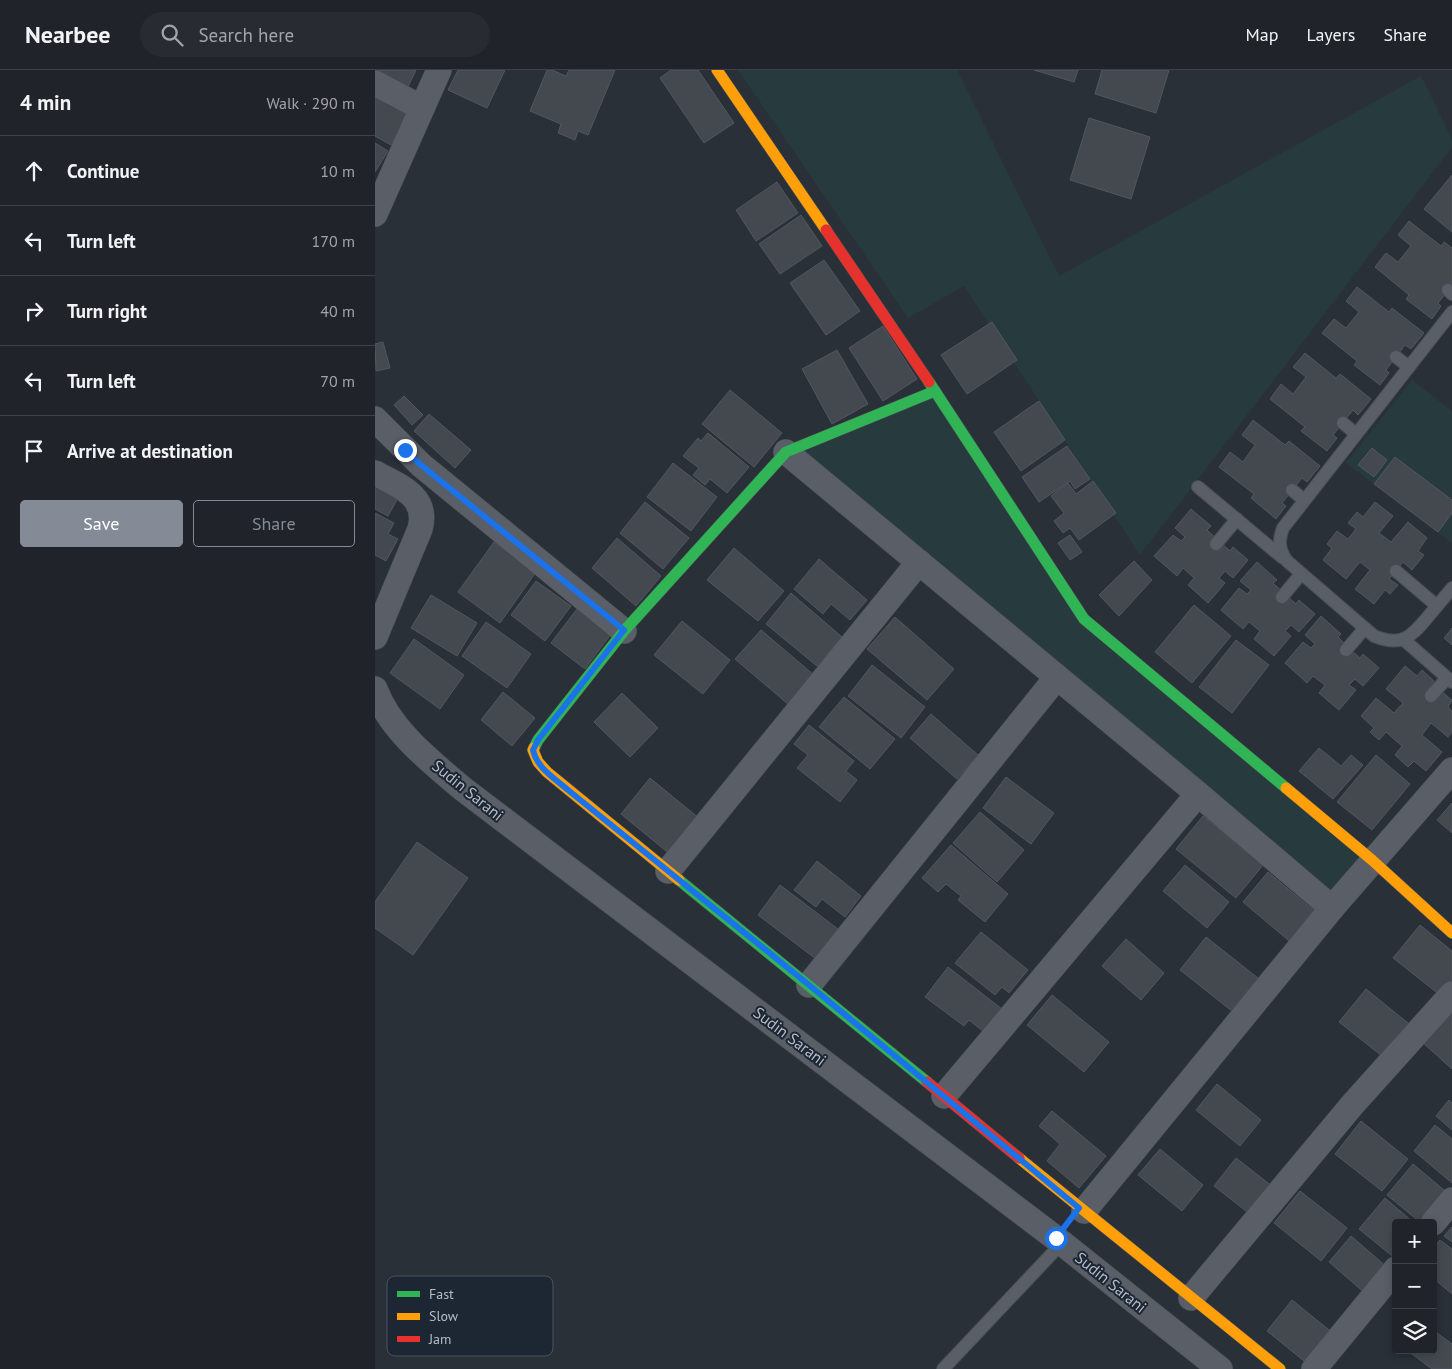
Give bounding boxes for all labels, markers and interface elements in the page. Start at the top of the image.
search box [140,12,490,57]
text: Nearbee [25,19,110,50]
icon: search [158,21,186,49]
text: Search here [198,23,294,47]
text: Map [1246,23,1278,46]
text: Layers [1306,23,1355,46]
text: Share [1383,23,1427,46]
text: 4 min [20,89,71,116]
text: Walk · 290 m [266,93,355,113]
icon: ahead [20,157,48,185]
text: Continue [67,159,139,183]
text: 10 m [320,161,355,181]
icon: left [20,227,48,255]
text: Turn left [67,229,136,253]
text: 170 m [312,231,355,251]
icon: right [20,297,48,325]
text: Turn right [67,299,147,323]
text: 40 m [320,301,355,321]
icon: left [20,367,48,395]
text: Turn left [67,369,136,393]
text: 70 m [320,371,355,391]
icon: arrive [20,437,48,465]
text: Arrive at destination [67,439,233,463]
route end [394,439,417,462]
button: Save [20,500,183,547]
button: Share [193,500,355,547]
street label: Sudin Sarani [428,755,508,825]
street label: Sudin Sarani [750,1002,830,1070]
map controls [1392,1219,1437,1354]
button: + [1392,1219,1437,1264]
route start [1045,1227,1068,1250]
street label: Sudin Sarani [1071,1247,1151,1317]
button: − [1392,1264,1437,1309]
legend [387,1276,553,1356]
text: Fast [429,1285,454,1303]
text: Slow [429,1307,459,1325]
button: layers [1392,1309,1437,1354]
text: Jam [428,1330,451,1348]

